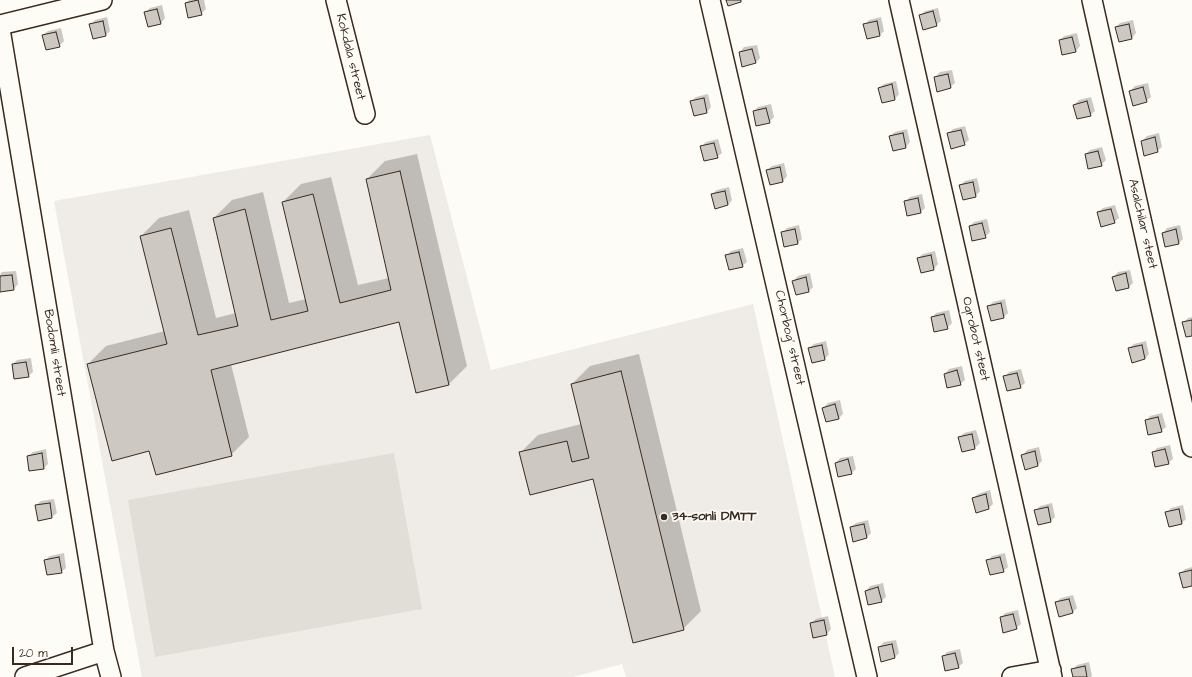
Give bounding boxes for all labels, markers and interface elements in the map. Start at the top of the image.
street label: Kokdala street [332,12,368,102]
street label: Asalchilar steet [1124,177,1160,271]
street label: Chorbog' street [770,289,808,387]
street label: Oqrobot steet [958,295,992,383]
street label: Bodomli street [39,308,69,398]
place label: 34-sonli DMTT [672,509,756,525]
marker: 34-sonli DMTT [659,512,669,522]
scale bar [14,639,75,665]
text: 20 m [19,645,48,662]

